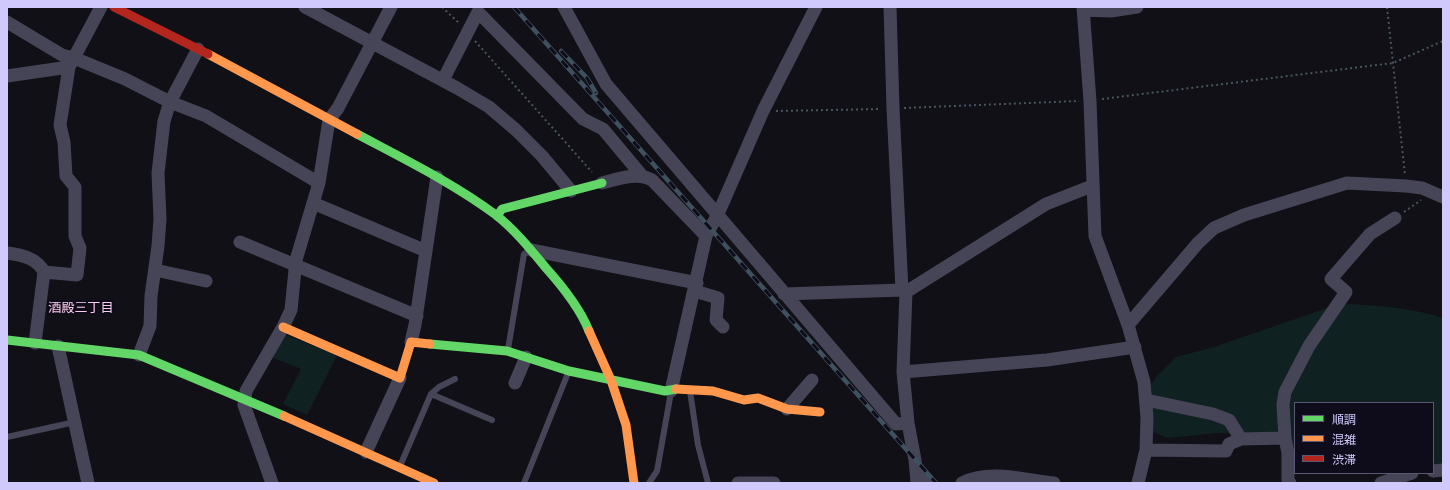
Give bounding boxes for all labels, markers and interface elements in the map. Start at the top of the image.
district label: 酒殿三丁目 [49,301,113,317]
legend [1294,402,1434,474]
text: 順調 [1332,413,1356,427]
text: 混雑 [1332,433,1356,447]
text: 渋滞 [1332,453,1356,467]

